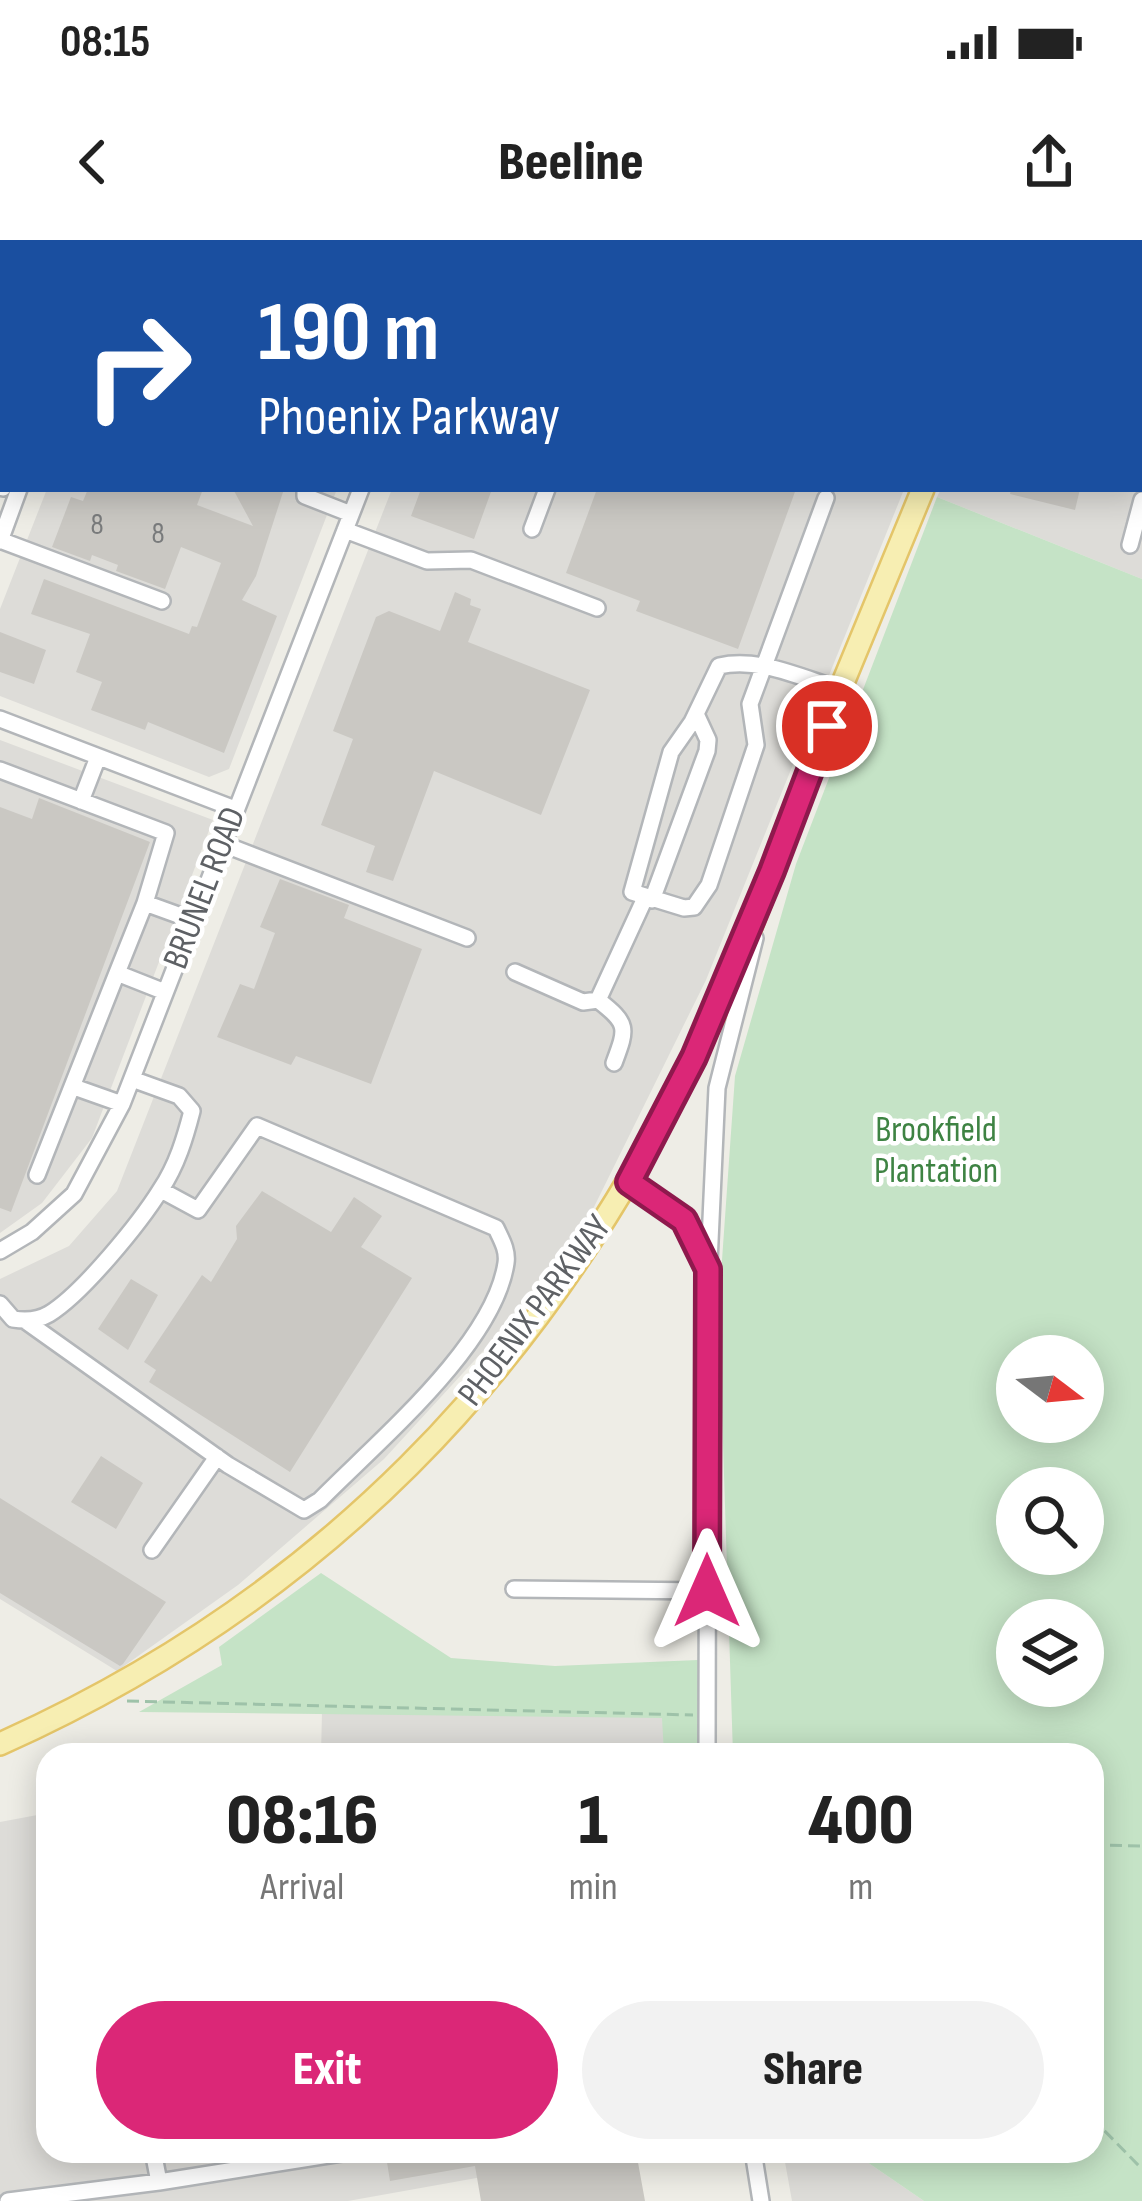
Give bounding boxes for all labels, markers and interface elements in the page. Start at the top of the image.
text: 08:15 [60,15,150,70]
icon: back [60,129,126,195]
icon: share [1016,129,1082,195]
text: Beeline [498,130,644,195]
text: 190 m [258,283,440,384]
icon: right [60,288,216,444]
text: Phoenix Parkway [258,385,560,450]
house number: 8 [90,507,104,543]
house number: 8 [151,516,165,552]
pin [776,675,878,777]
icon: arrive [794,693,860,759]
street label: BRUNEL ROAD [155,801,255,975]
park label: Brookfield Plantation [874,1109,998,1193]
street label: PHOENIX PARKWAY [449,1207,621,1415]
north arrow [996,1335,1104,1443]
map controls [996,1335,1104,1707]
button: search [996,1467,1104,1575]
position arrow [644,1528,770,1654]
button: layers [996,1599,1104,1707]
text: 08:16 [226,1778,378,1865]
text: 1 [578,1778,608,1865]
text: 400 [808,1778,914,1865]
text: Arrival [260,1864,344,1911]
text: min [569,1864,618,1911]
text: m [848,1864,873,1911]
button: Exit [96,2001,558,2139]
button: Share [582,2001,1044,2139]

